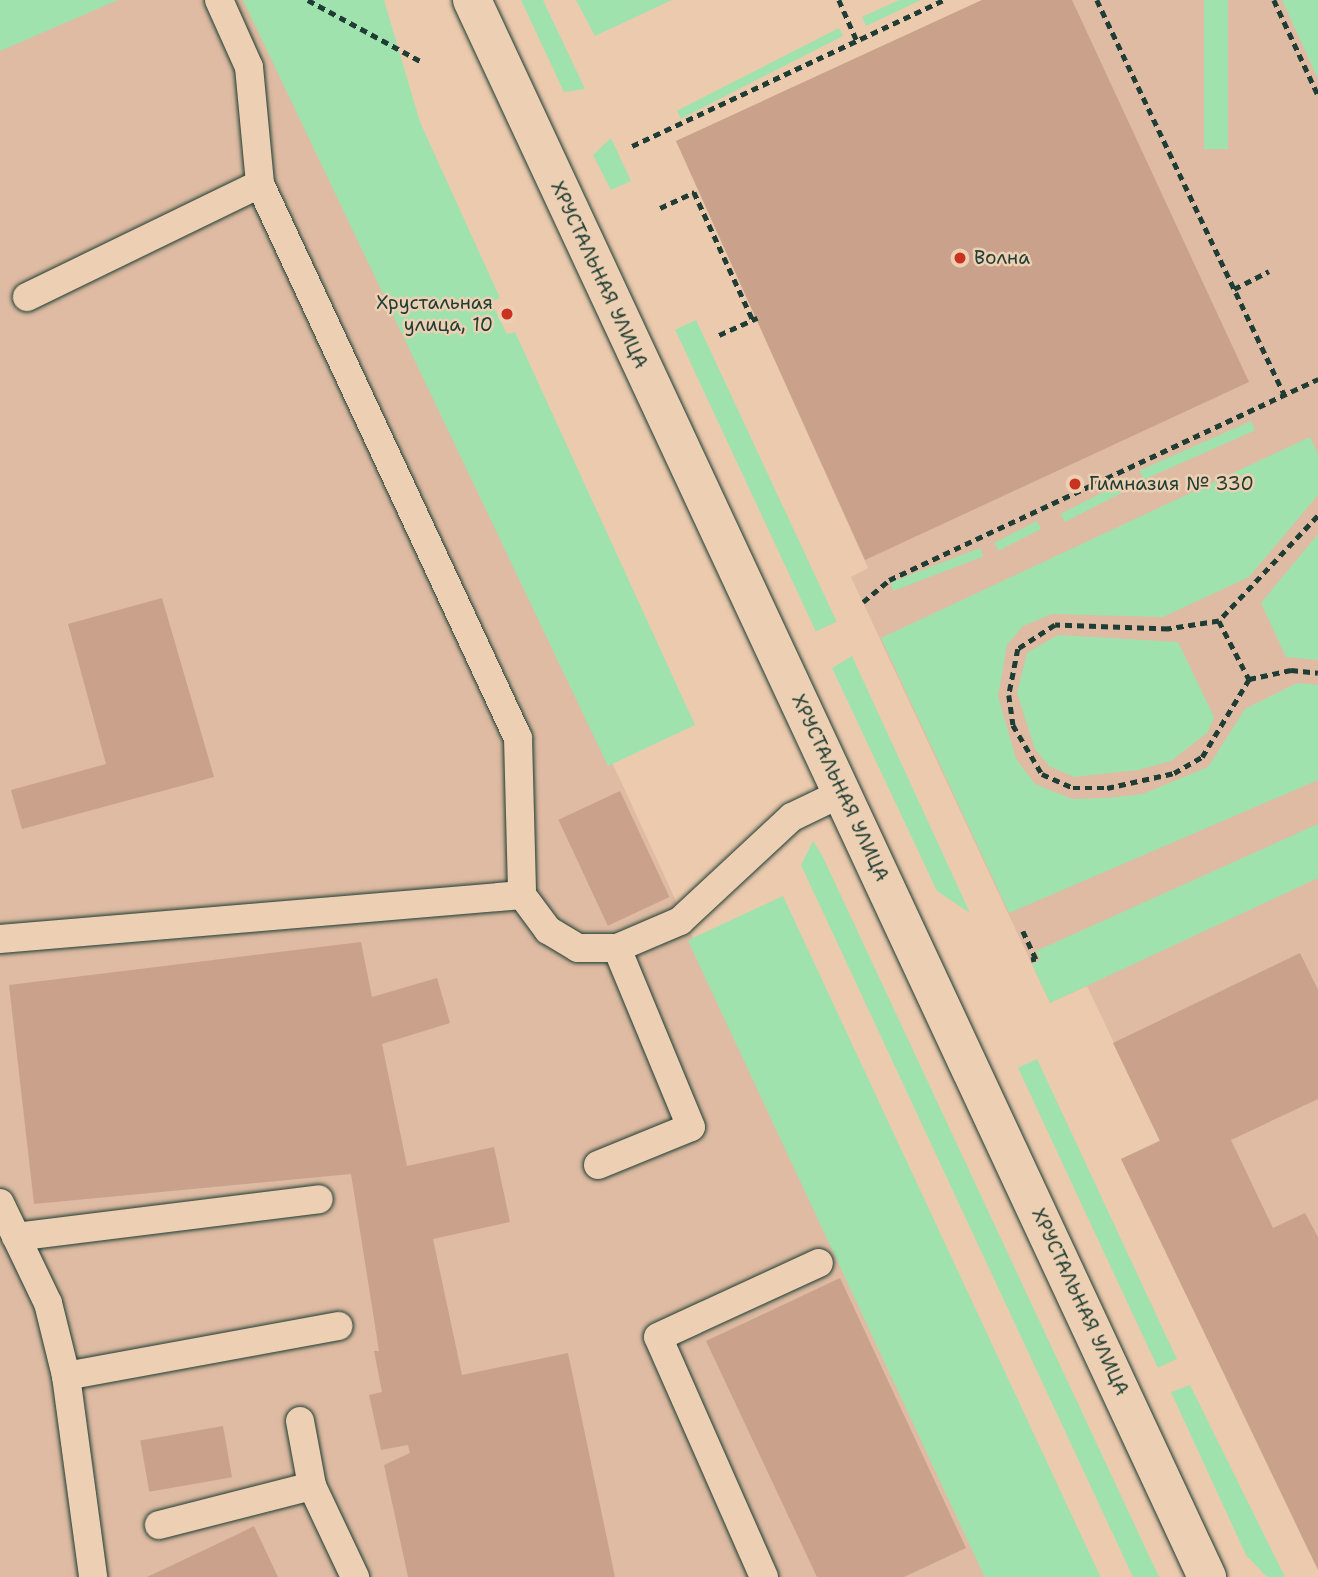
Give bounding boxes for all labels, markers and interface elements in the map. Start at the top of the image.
street label: ХРУСТАЛЬНАЯ УЛИЦА [546,178,652,372]
place label: Волна [974,247,1030,269]
marker: Волна [952,250,968,266]
place label: Хрустальная улица, 10 [376,292,493,336]
marker: Хрустальная улица, 10 [499,306,515,322]
place label: Гимназия № 330 [1089,473,1254,495]
marker: Гимназия № 330 [1067,476,1083,492]
street label: ХРУСТАЛЬНАЯ УЛИЦА [787,691,893,885]
street label: ХРУСТАЛЬНАЯ УЛИЦА [1027,1205,1133,1399]

